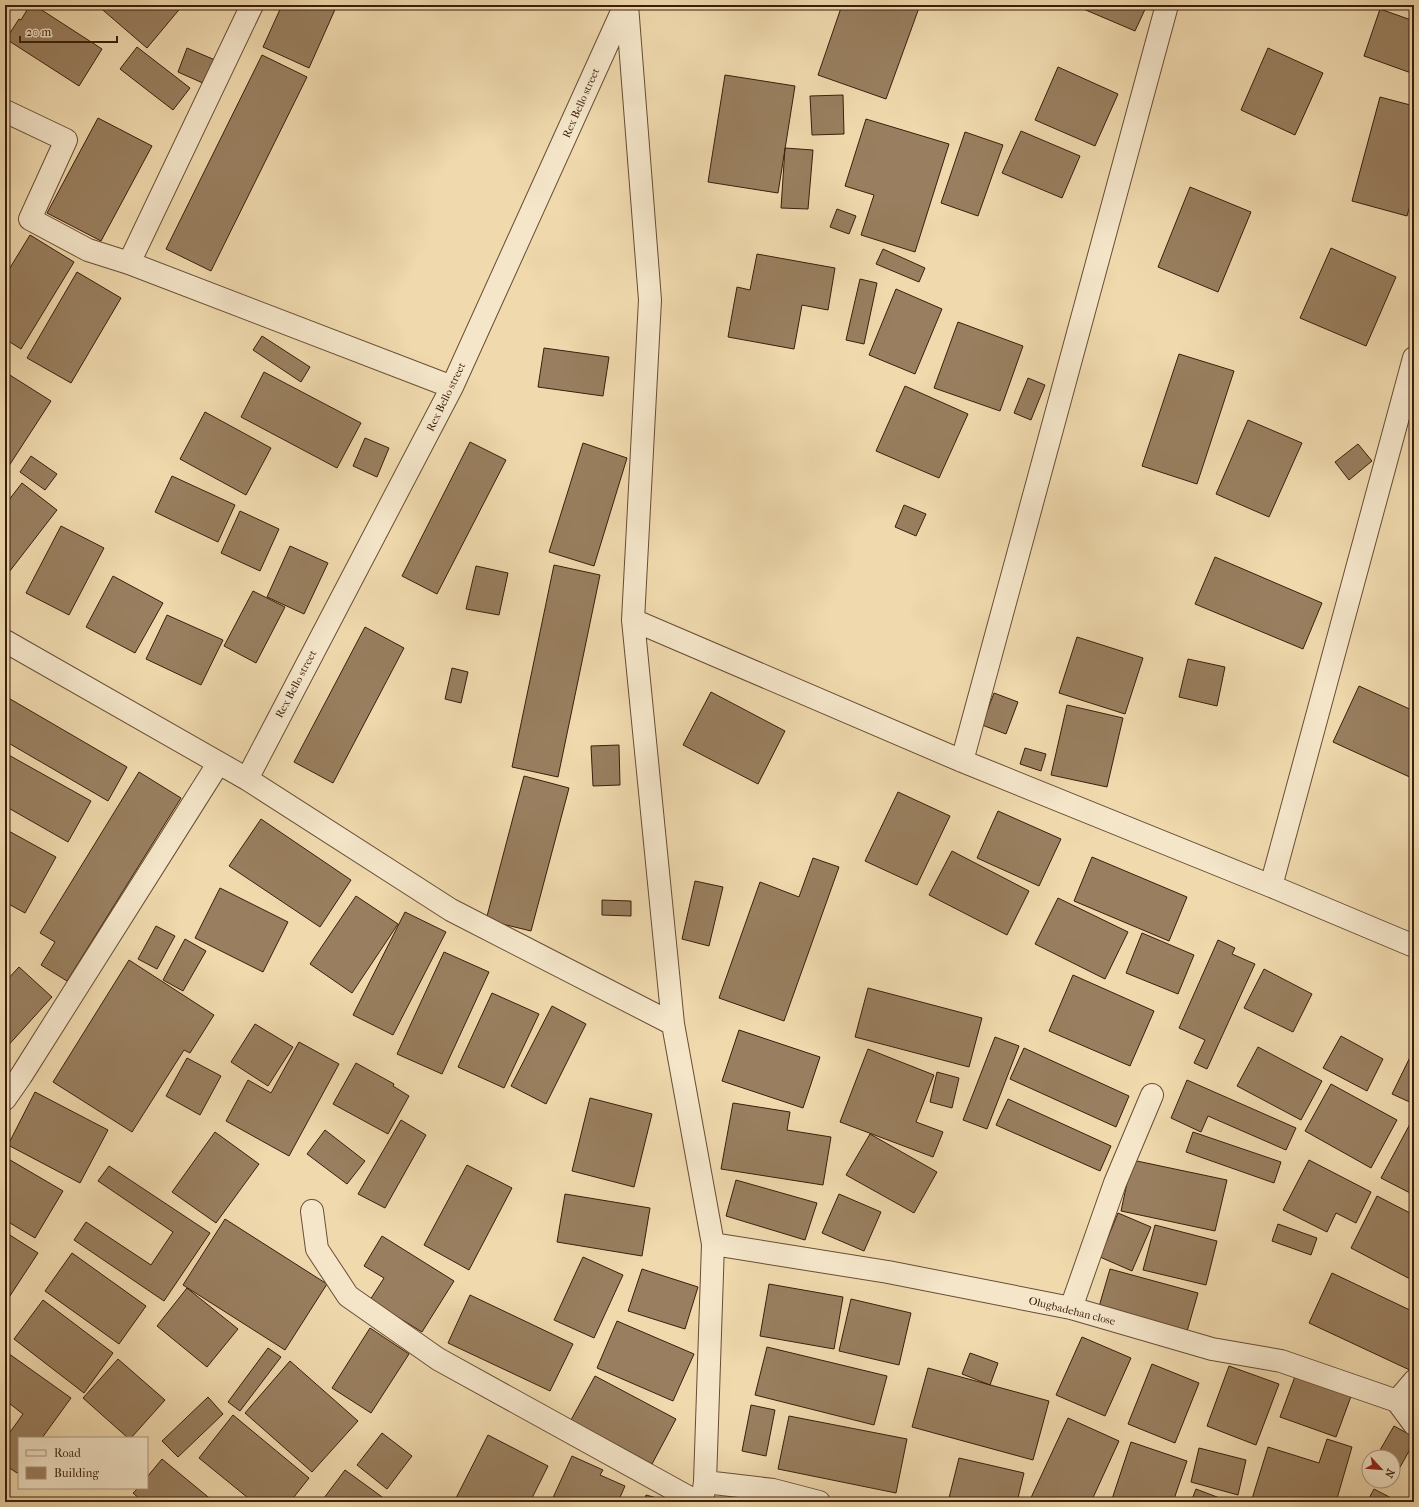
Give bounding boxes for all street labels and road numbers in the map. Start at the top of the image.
street label: Rex Bello street [560,66,602,140]
street label: Rex Bello street [424,360,468,434]
street label: Rex Bello street [273,648,319,720]
street label: Olugbadehan close [1027,1294,1117,1328]

